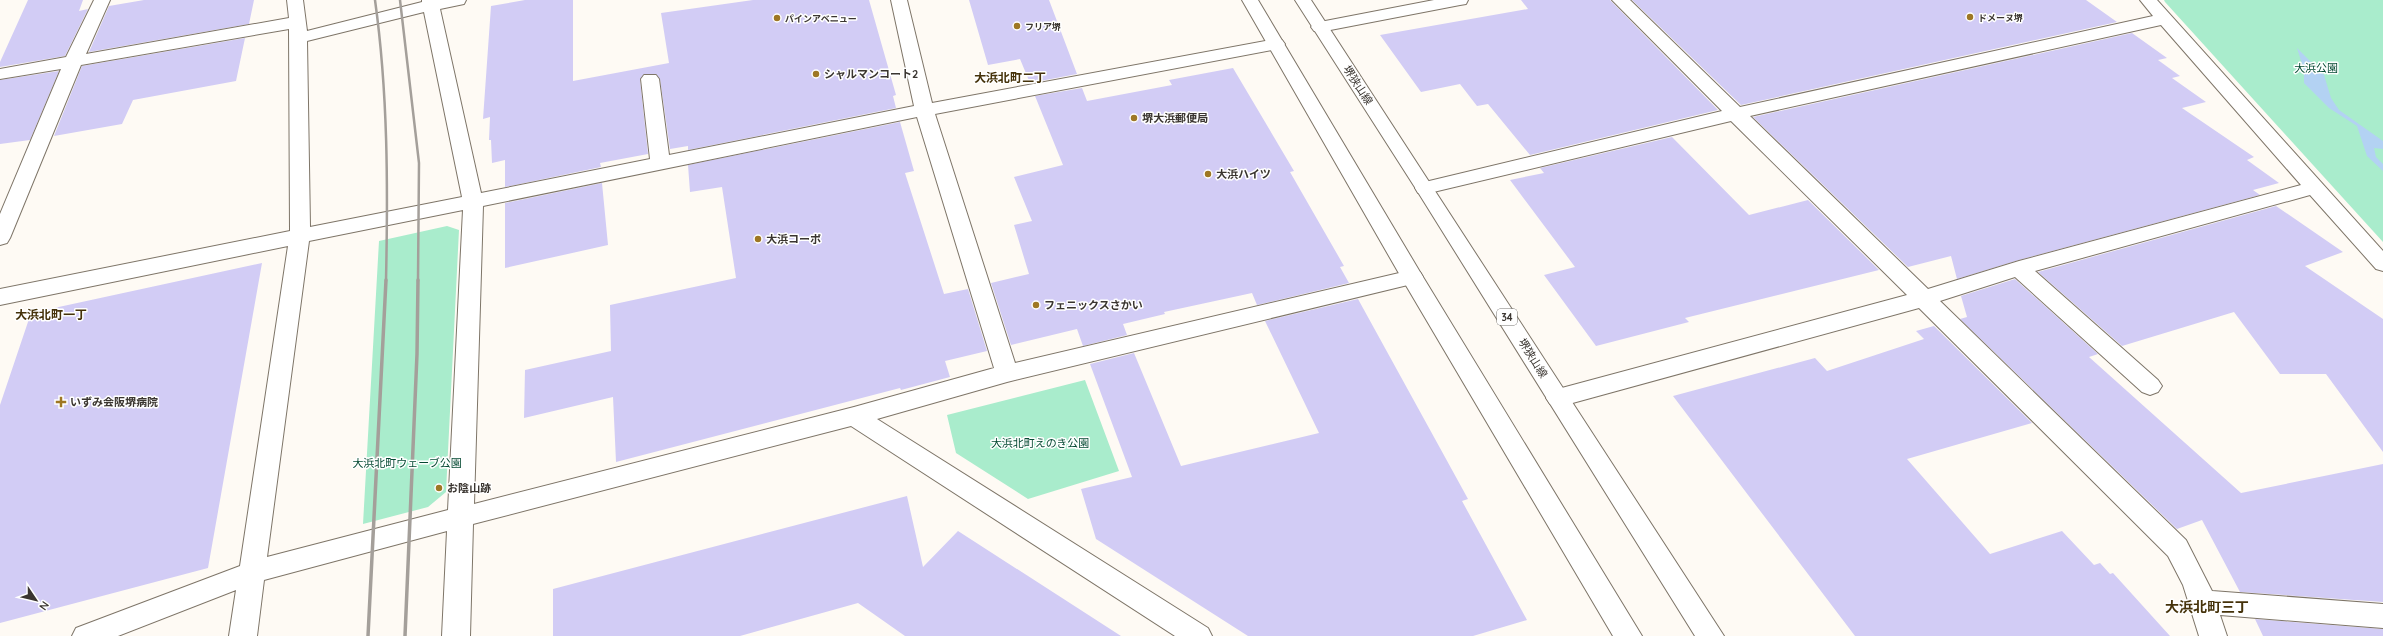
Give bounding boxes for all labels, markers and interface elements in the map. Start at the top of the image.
marker: ドメーヌ堺 [1965,12,1975,22]
place label: ドメーヌ堺 [1978,12,2023,23]
marker: パインアベニュー [772,13,782,23]
place label: パインアベニュー [785,13,857,24]
marker: フリア堺 [1012,21,1022,31]
place label: フリア堺 [1025,21,1061,32]
park label: 大浜公園 [2294,61,2338,75]
street label: 堺狭山線 [1340,63,1376,107]
place label: シャルマンコート2 [824,67,918,81]
marker: シャルマンコート2 [811,69,821,79]
district label: 大浜北町二丁 [974,70,1046,85]
place label: 堺大浜郵便局 [1142,111,1208,125]
marker: 堺大浜郵便局 [1129,113,1139,123]
place label: 大浜ハイツ [1216,167,1271,181]
marker: 大浜ハイツ [1203,169,1213,179]
place label: 大浜コーポ [766,232,821,246]
marker: 大浜コーポ [753,234,763,244]
place label: フェニックスさかい [1044,298,1143,312]
marker: フェニックスさかい [1031,300,1041,310]
district label: 大浜北町一丁 [15,307,87,322]
road number: 34 [1497,309,1517,325]
street label: 堺狭山線 [1515,336,1551,380]
place label: いずみ会阪堺病院 [70,395,158,409]
marker: いずみ会阪堺病院 [55,396,67,408]
park label: 大浜北町えのき公園 [991,436,1089,450]
park label: 大浜北町ウェーブ公園 [352,456,462,470]
place label: お陰山跡 [447,481,491,495]
marker: お陰山跡 [434,483,444,493]
north arrow [16,580,56,620]
text: N [36,598,52,613]
district label: 大浜北町三丁 [2165,598,2249,616]

